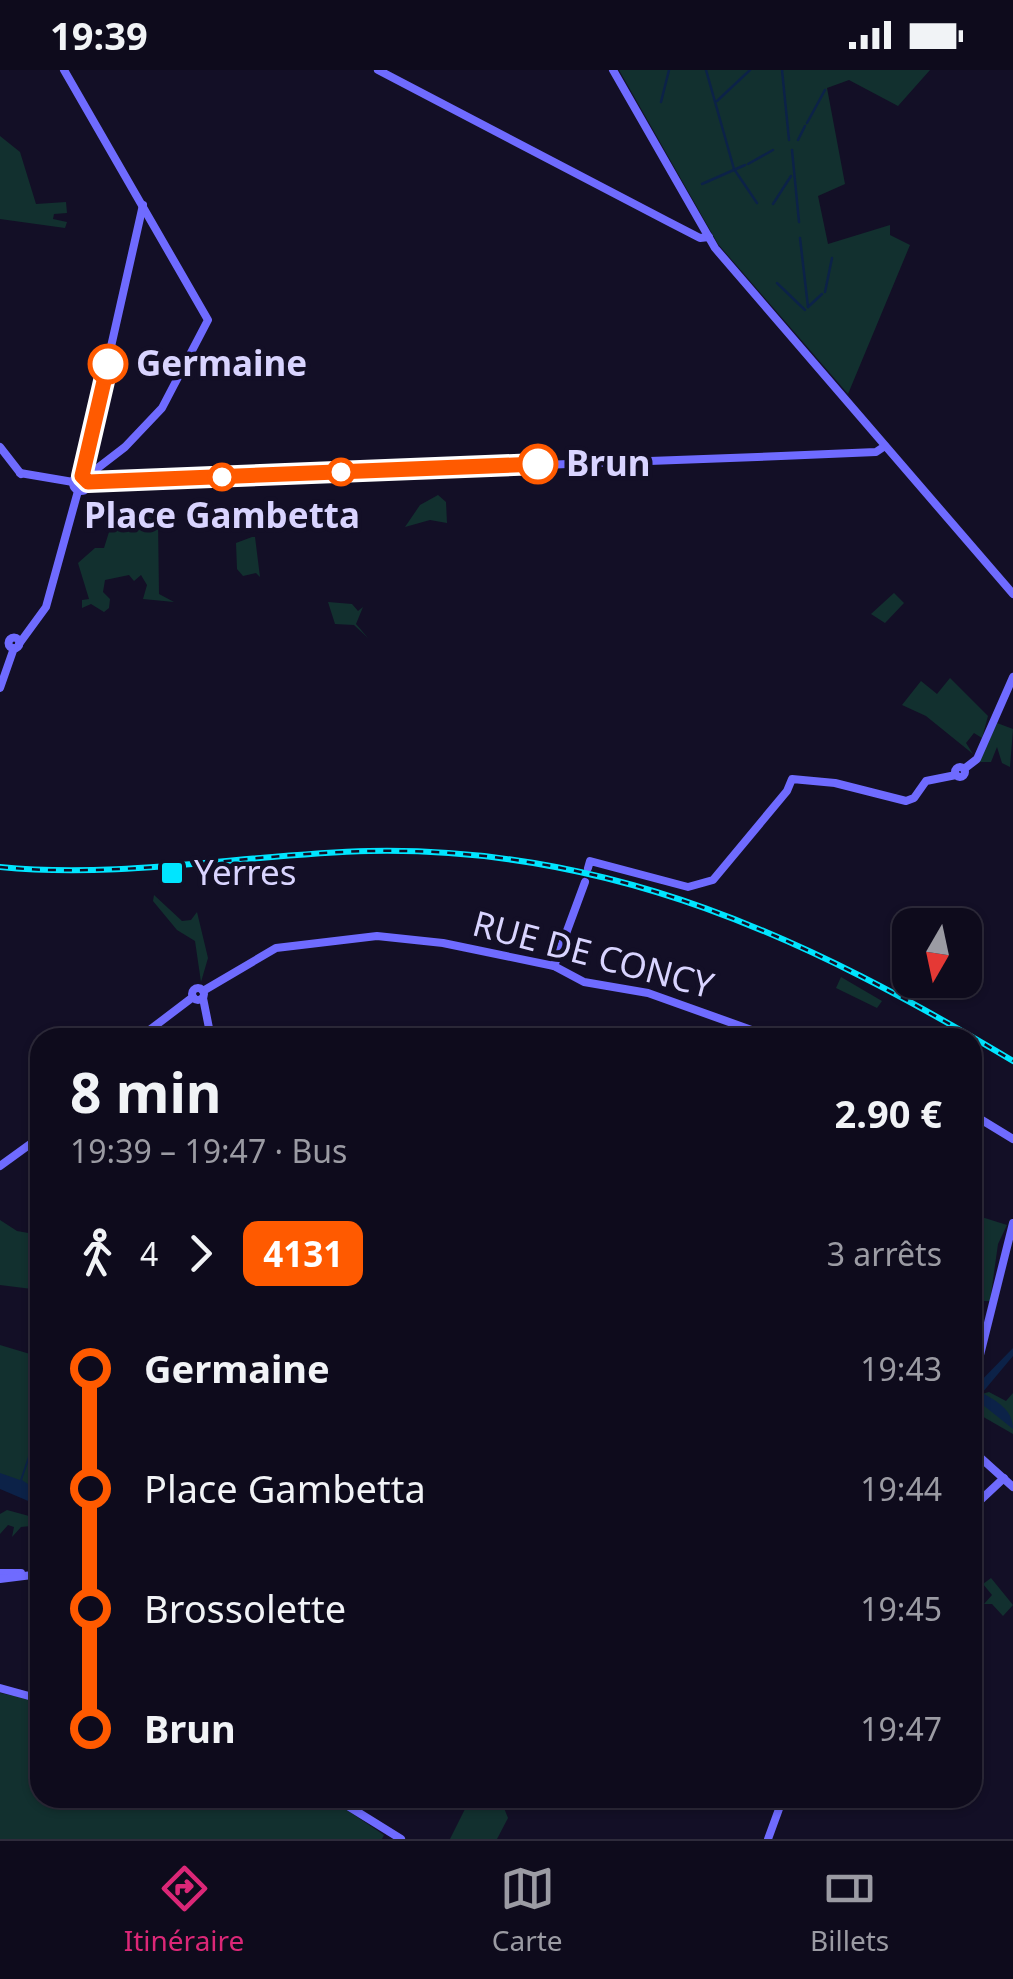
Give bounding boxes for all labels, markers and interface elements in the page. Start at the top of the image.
text: 19:39 [50,9,148,61]
place label: Germaine [136,339,307,386]
marker: Germaine [89,345,127,383]
place label: Brun [566,439,650,486]
marker: Brun [519,445,557,483]
unlabelled marker [328,459,354,485]
marker: Place Gambetta [209,464,235,490]
place label: Place Gambetta [84,491,360,538]
place label: Yerres [194,848,297,895]
marker: Yerres [159,860,185,886]
street label: RUE DE CONCY [468,899,719,1008]
north arrow [892,908,982,998]
map controls [892,908,982,998]
text: 8 min [70,1054,222,1129]
text: 2.90 € [834,1087,942,1139]
text: 19:39 – 19:47 · Bus [70,1129,347,1172]
icon: walk [70,1226,125,1281]
icon: forward [173,1226,228,1281]
text: 4131 [263,1230,343,1277]
text: 4 [140,1232,158,1275]
text: 3 arrêts [827,1232,942,1275]
text: Germaine [144,1342,330,1394]
text: 19:43 [860,1347,942,1390]
text: Place Gambetta [144,1462,426,1514]
text: 19:44 [860,1467,942,1510]
text: Brossolette [144,1582,346,1634]
text: 19:45 [860,1587,942,1630]
text: Brun [144,1702,236,1754]
text: 19:47 [860,1707,942,1750]
tab: Itinéraire [124,1861,244,1959]
tab: Carte [492,1861,563,1959]
tab: Billets [810,1861,889,1959]

